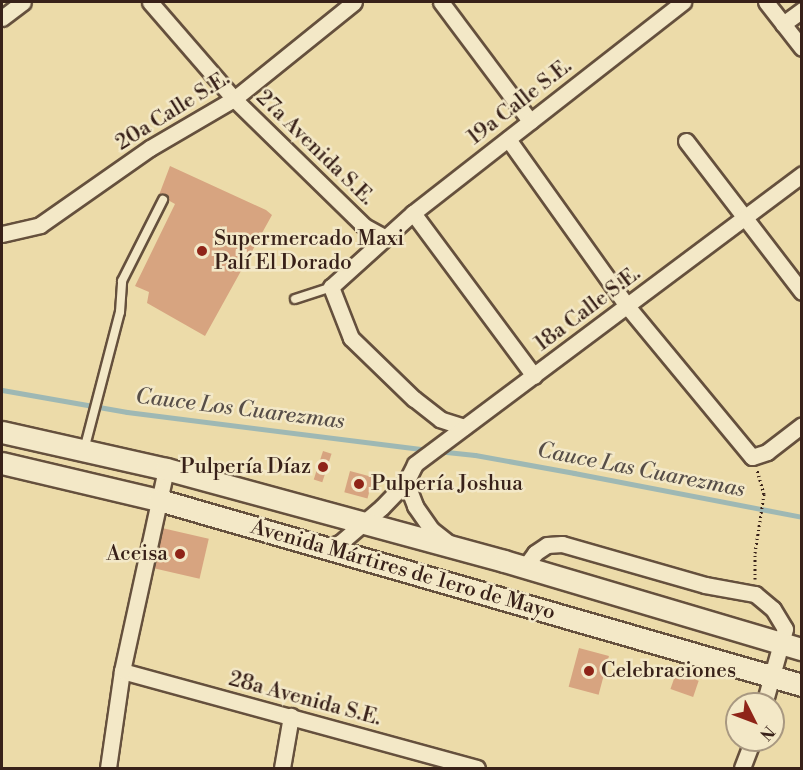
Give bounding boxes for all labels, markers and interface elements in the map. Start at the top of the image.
street label: 19a Calle S.E. [463,54,577,150]
street label: 20a Calle S.E. [111,66,235,156]
street label: 27a Avenida S.E. [251,85,379,211]
place label: Supermercado Maxi Palí El Dorado [214,226,404,276]
marker: Supermercado Maxi Palí El Dorado [195,244,209,258]
street label: 18a Calle S.E. [530,261,646,357]
water label: Cauce Los Cuarezmas [134,383,346,435]
water label: Cauce Las Cuarezmas [535,437,747,503]
place label: Pulpería Díaz [180,454,311,480]
marker: Pulpería Díaz [316,460,330,474]
place label: Pulpería Joshua [371,471,523,497]
marker: Pulpería Joshua [352,477,366,491]
street label: Avenida Mártires de 1ero de Mayo [248,514,558,626]
place label: Aceisa [106,541,168,567]
marker: Aceisa [173,547,187,561]
place label: Celebraciones [601,658,736,684]
marker: Celebraciones [582,664,596,678]
street label: 28a Avenida S.E. [226,667,384,731]
north arrow [725,692,785,752]
text: N [755,721,779,744]

